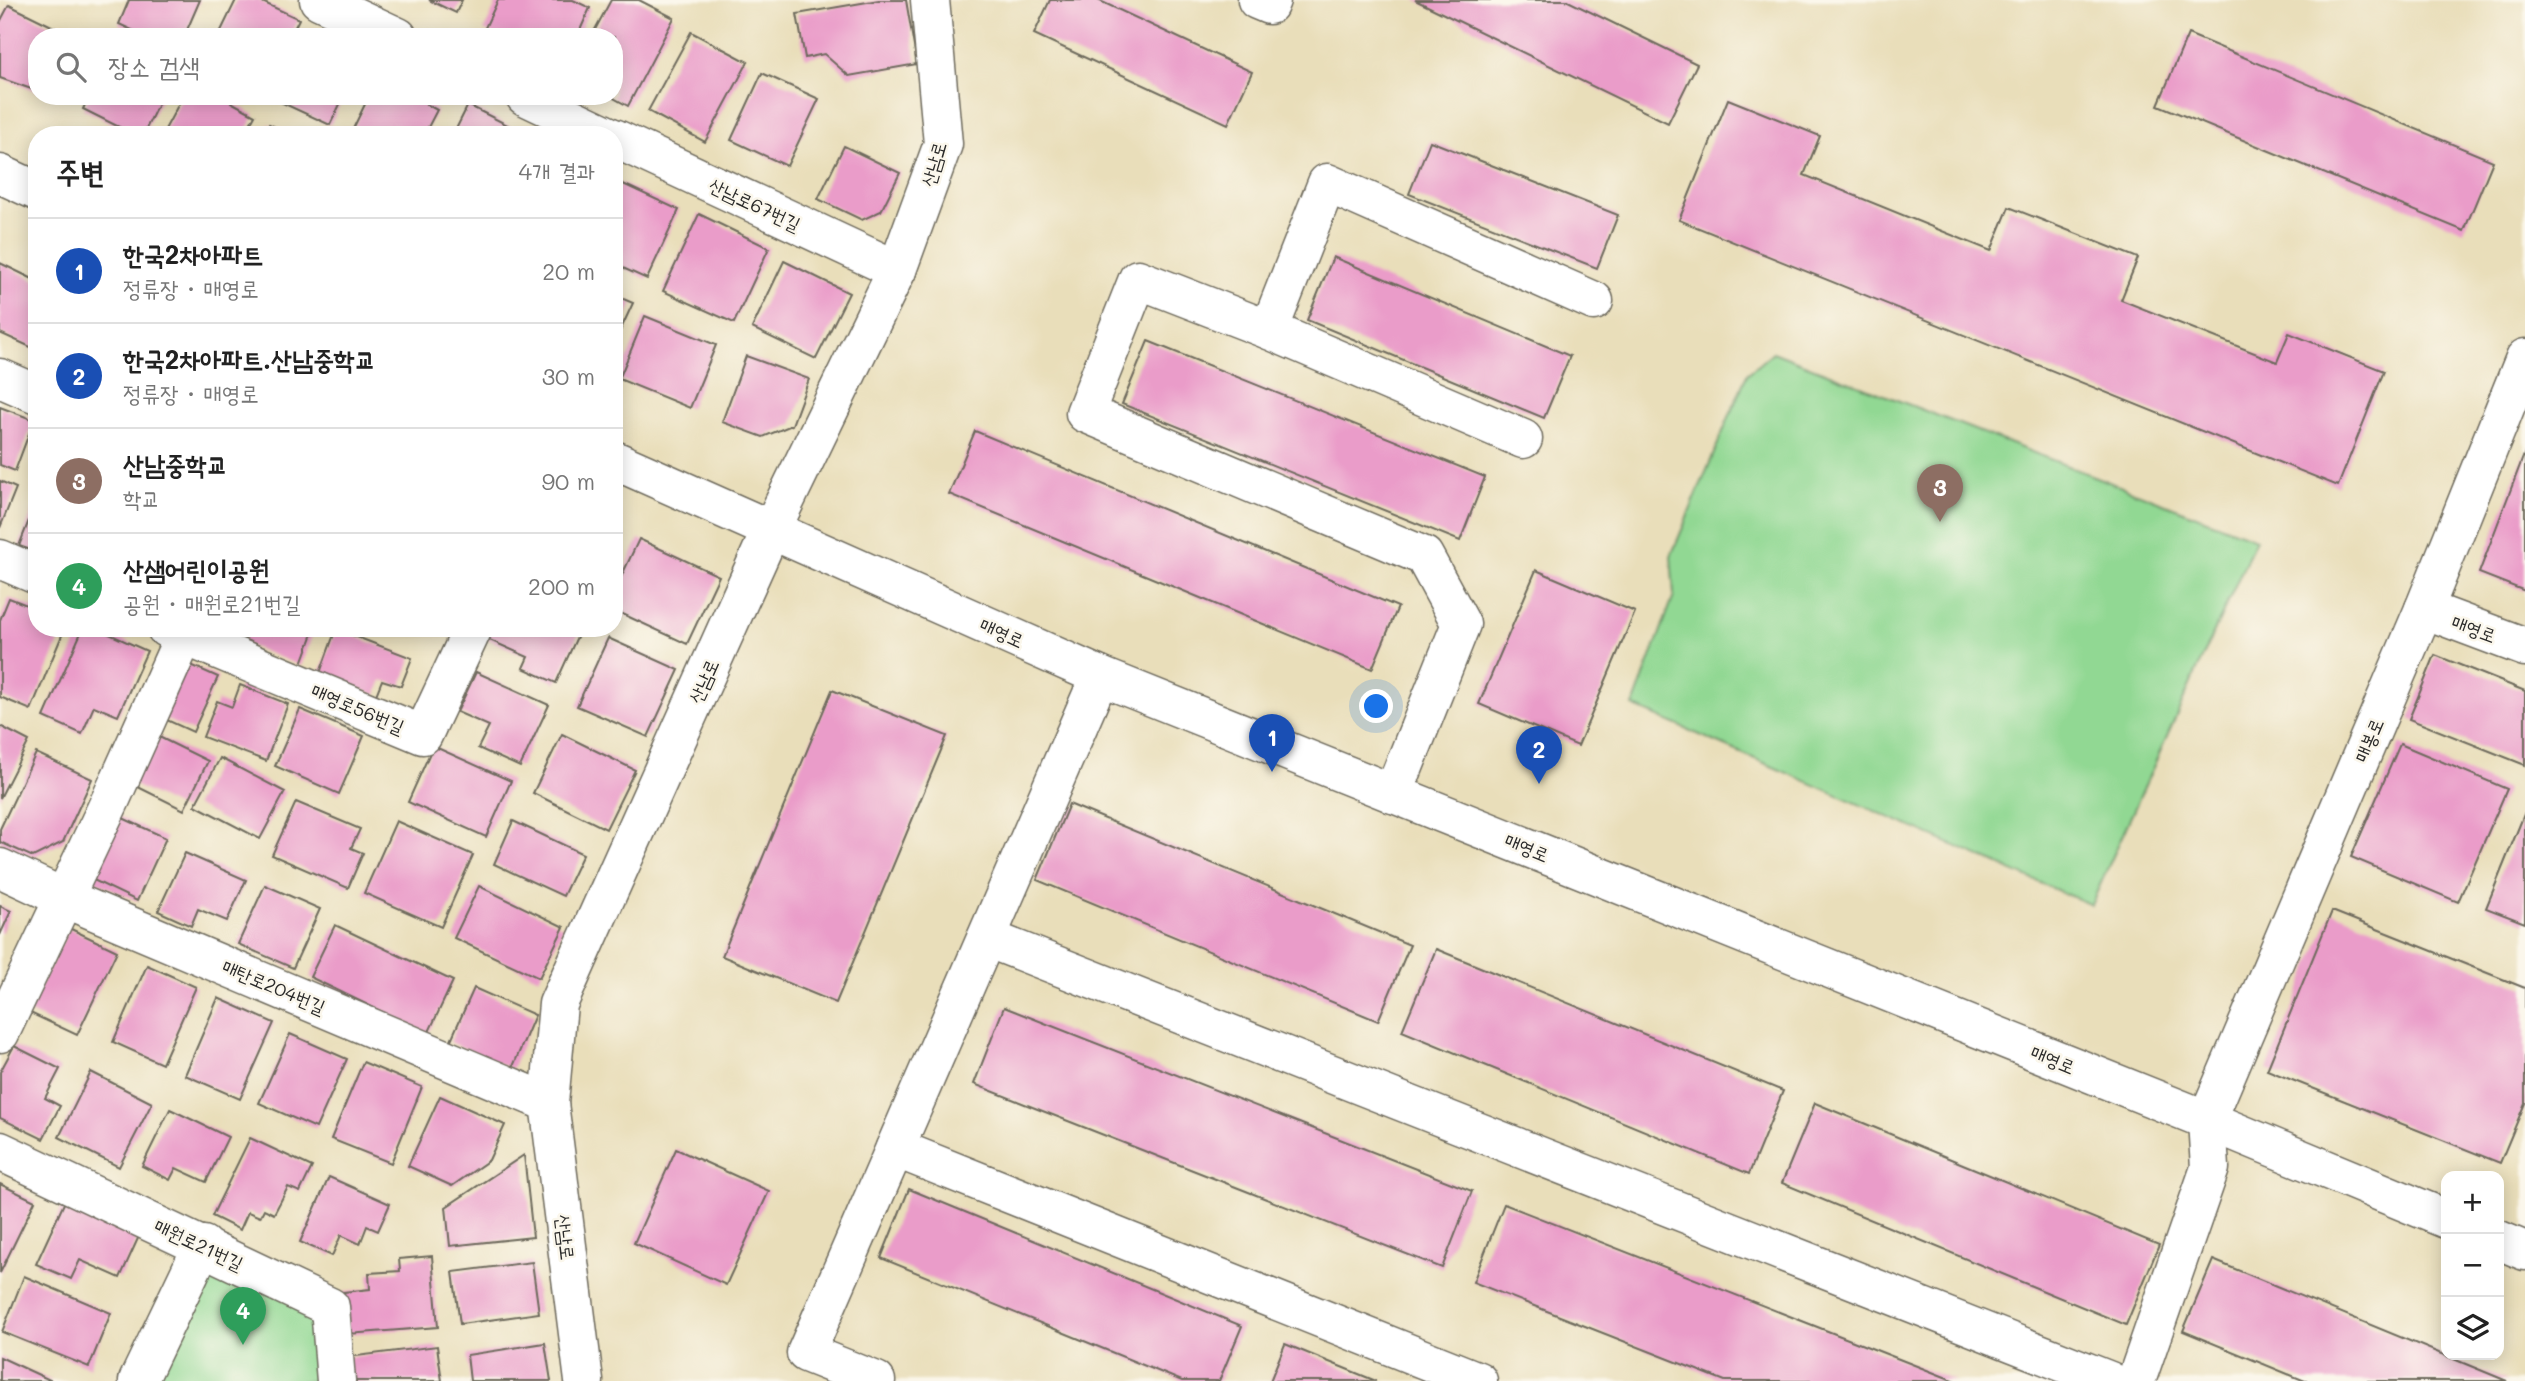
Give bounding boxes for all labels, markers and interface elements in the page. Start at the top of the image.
search box [28,28,623,105]
icon: search [52,48,90,86]
text: 장소 검색 [108,49,200,83]
street label: 산남로 [915,139,951,189]
text: 주변 [56,151,104,191]
text: 4개 결과 [519,156,595,186]
street label: 산남로67번길 [705,172,805,236]
text: 한국2차아파트 [123,237,263,271]
text: 1 [74,256,84,286]
text: 20 m [542,256,595,286]
text: 정류장 · 매영로 [123,273,259,303]
text: 한국2차아파트.산남중학교 [123,342,376,376]
text: 2 [73,361,85,391]
text: 30 m [542,361,595,391]
text: 정류장 · 매영로 [123,378,259,408]
text: 산남중학교 [123,447,228,481]
pin: 3 [1917,464,1963,522]
text: 3 [72,466,86,496]
text: 90 m [542,466,595,496]
text: 학교 [123,483,160,513]
text: 산샘어린이공원 [123,552,269,586]
text: 4 [72,571,86,601]
text: 200 m [528,571,595,601]
text: 공원 · 매원로21번길 [123,588,300,618]
street label: 매영로 [2448,608,2500,648]
street label: 매영로 [976,611,1028,653]
street label: 산남로 [682,655,724,707]
street label: 매영로56번길 [308,677,408,739]
your location [1359,689,1393,723]
pin: 1 [1249,714,1295,772]
street label: 매봉로 [2348,714,2388,766]
pin: 2 [1516,726,1562,784]
street label: 매영로 [1501,827,1553,867]
street label: 매탄로204번길 [219,953,329,1019]
street label: 매영로 [2027,1039,2079,1079]
map controls [2441,1171,2504,1360]
button: + [2441,1171,2504,1234]
street label: 매원로21번길 [150,1212,248,1276]
street label: 산남로 [551,1213,581,1261]
button: − [2441,1234,2504,1297]
pin: 4 [220,1287,266,1345]
button: layers [2441,1297,2504,1360]

